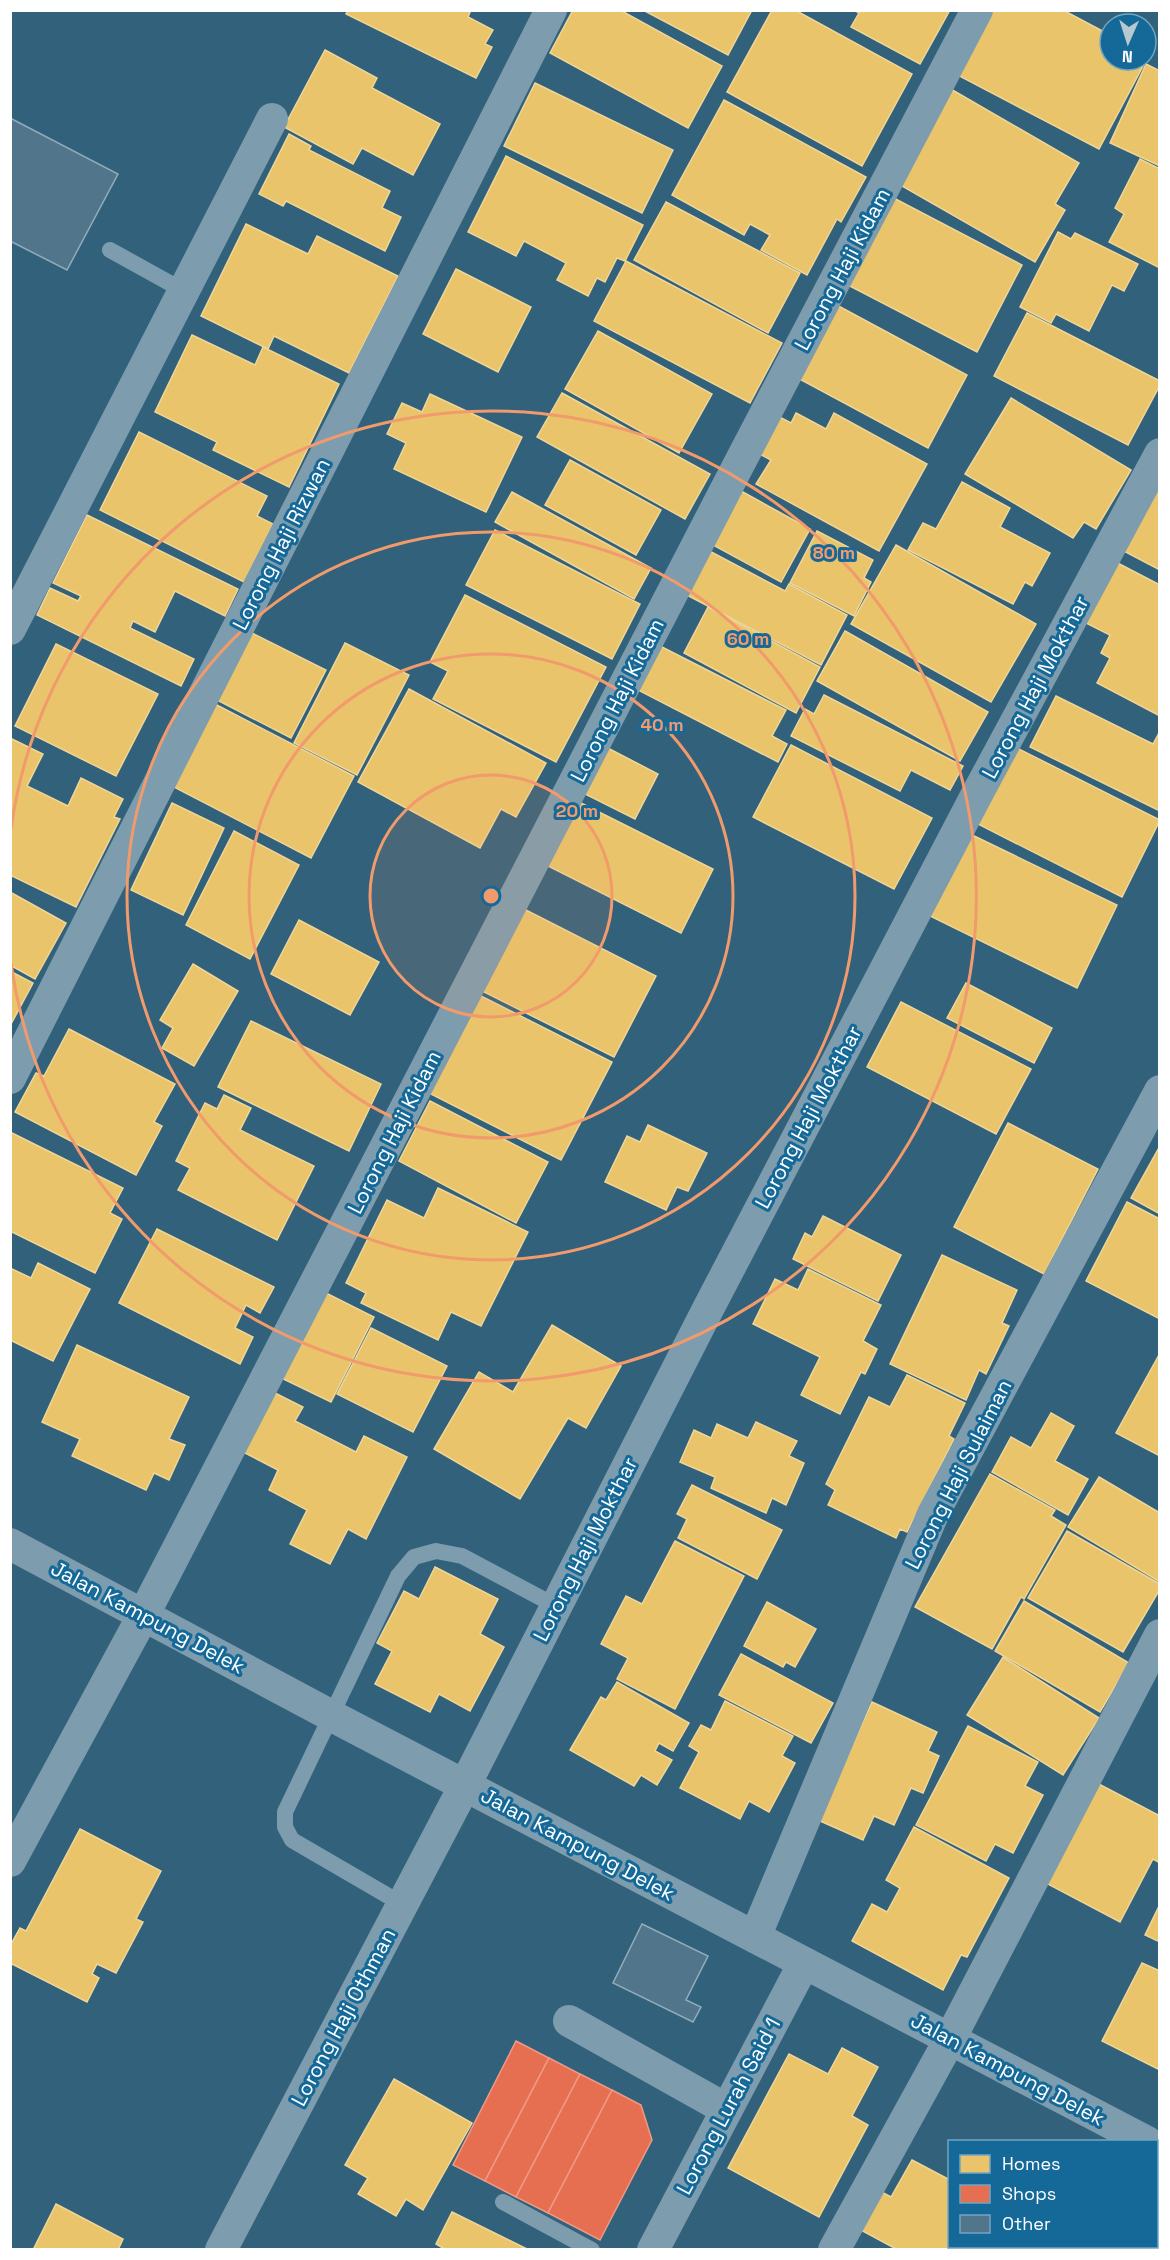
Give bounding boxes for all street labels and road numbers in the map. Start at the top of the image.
street label: Lorong Haji Kidam [788,183,896,355]
street label: Lorong Haji Rizwan [226,454,336,634]
street label: Lorong Haji Mokthar [975,591,1095,783]
street label: Lorong Haji Kidam [564,614,670,786]
street label: Lorong Haji Mokthar [748,1021,868,1213]
street label: Lorong Haji Kidam [341,1046,447,1218]
street label: Lorong Haji Sulaiman [898,1375,1018,1573]
street label: Lorong Haji Mokthar [527,1452,643,1646]
street label: Jalan Kampung Delek [46,1554,250,1680]
street label: Jalan Kampung Delek [476,1781,680,1907]
street label: Lorong Haji Othman [285,1923,401,2111]
street label: Jalan Kampung Delek [906,2006,1110,2132]
street label: Lorong Lurah Said 1 [670,2013,786,2199]

